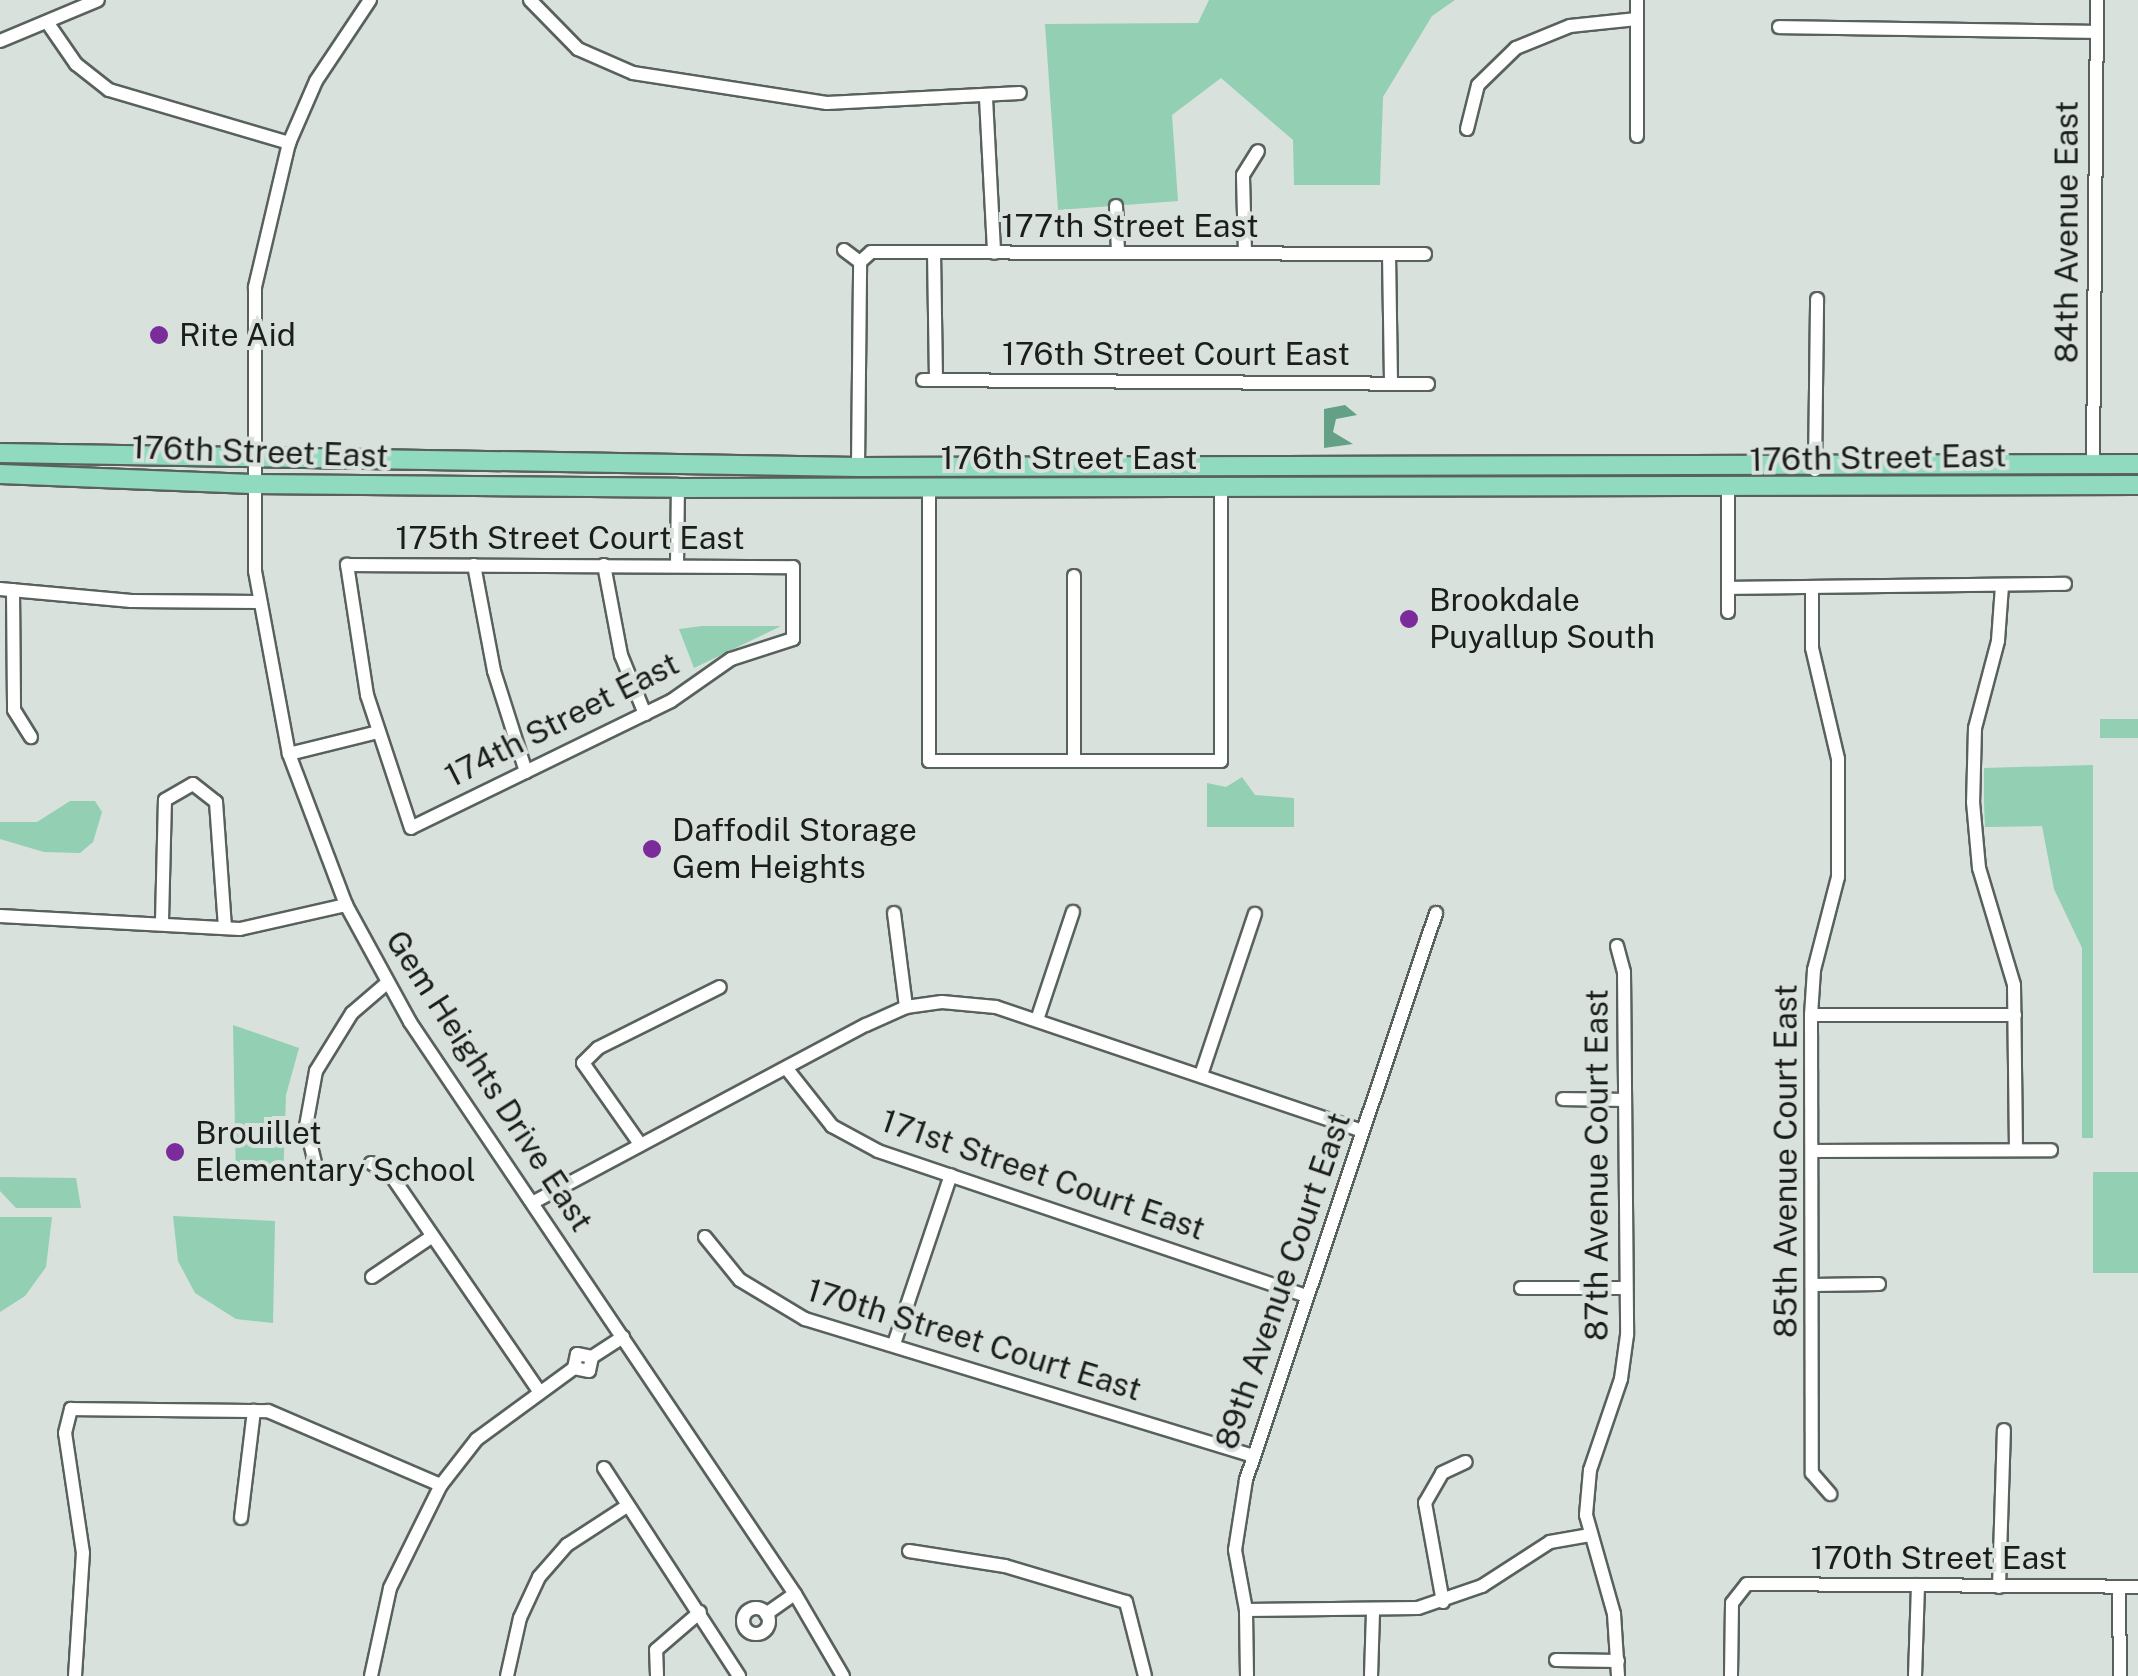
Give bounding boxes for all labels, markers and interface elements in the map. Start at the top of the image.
street label: 84th Avenue East [2048,101,2086,363]
street label: 177th Street East [1001,207,1259,245]
place label: Rite Aid [179,316,296,354]
marker: Rite Aid [148,324,170,346]
street label: 176th Street Court East [1002,335,1350,373]
street label: 176th Street East [131,428,389,476]
street label: 176th Street East [1749,437,2007,479]
street label: 176th Street East [941,439,1197,477]
street label: 175th Street Court East [395,519,745,557]
place label: Brookdale Puyallup South [1429,582,1655,657]
marker: Brookdale Puyallup South [1398,608,1420,630]
street label: 174th Street East [439,645,685,795]
place label: Daffodil Storage Gem Heights [672,812,917,887]
marker: Daffodil Storage Gem Heights [641,838,663,860]
street label: Gem Heights Drive East [377,923,601,1239]
street label: 85th Avenue Court East [1767,984,1805,1338]
street label: 87th Avenue Court East [1578,989,1616,1341]
street label: 171st Street Court East [876,1102,1210,1248]
street label: 89th Avenue Court East [1207,1108,1359,1454]
place label: Brouillet Elementary School [195,1115,476,1190]
marker: Brouillet Elementary School [164,1141,186,1163]
street label: 170th Street Court East [802,1271,1146,1409]
street label: 170th Street East [1811,1539,2067,1577]

